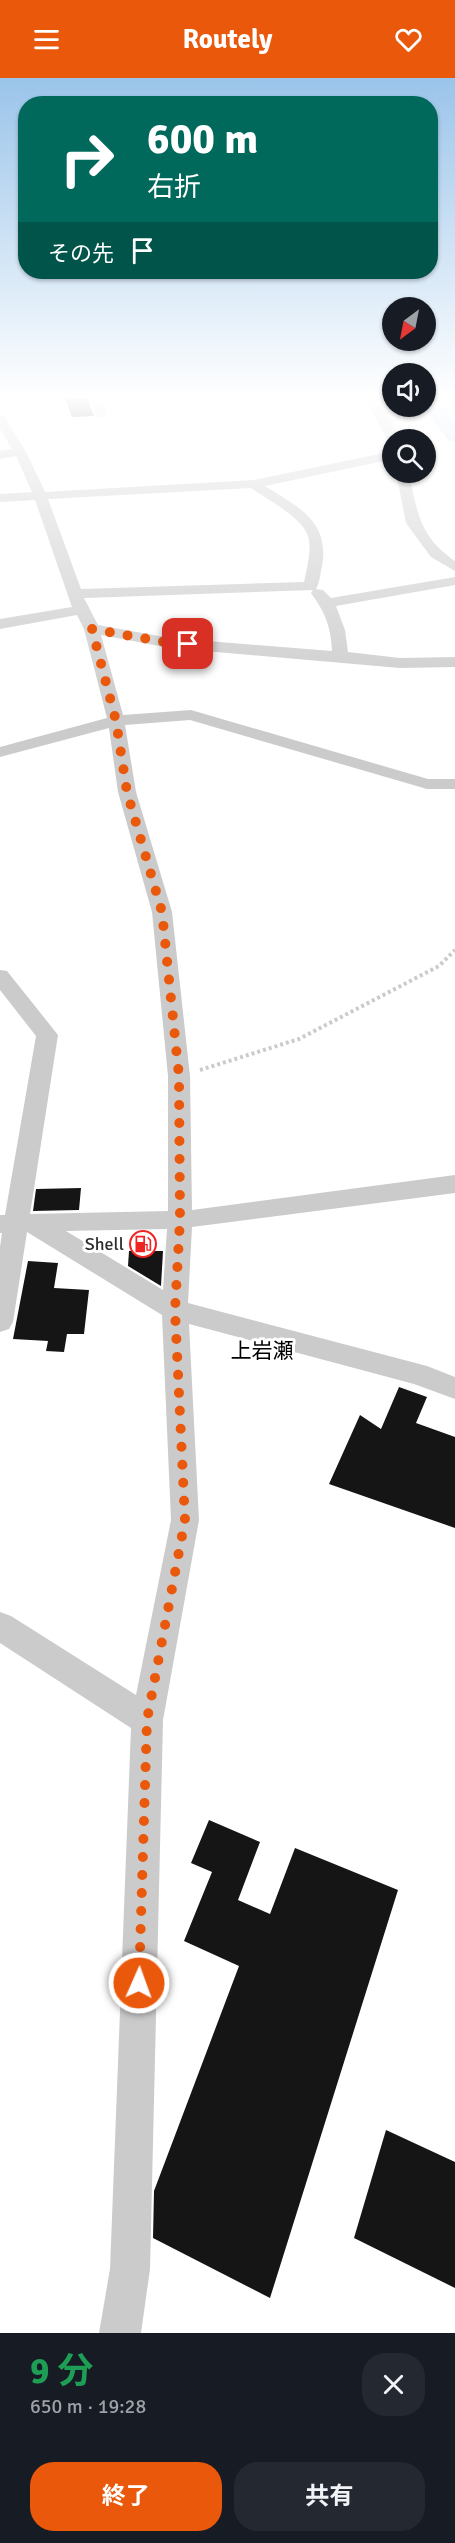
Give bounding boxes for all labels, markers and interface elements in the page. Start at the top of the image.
icon: menu [30,23,63,56]
text: Routely [183,23,272,56]
icon: heart [392,23,425,56]
text: 600 m [147,114,258,165]
icon: right [48,120,126,198]
text: 右折 [147,171,201,204]
icon: arrive [126,234,159,267]
text: その先 [48,240,114,267]
north arrow [382,297,436,351]
map controls [382,297,436,483]
button: sound [382,363,436,417]
button: search [382,429,436,483]
pin [162,618,213,669]
icon: arrive [171,627,204,660]
fuel station icon: Shell [128,1229,158,1259]
place label: Shell [85,1233,124,1255]
district label: 上岩瀬 [231,1338,294,1364]
position arrow [107,1951,171,2015]
text: 9 分 [30,2349,93,2394]
button: close [362,2353,425,2416]
text: 650 m · 19:28 [30,2394,146,2419]
button: 終了 [30,2462,222,2531]
button: 共有 [234,2462,425,2531]

